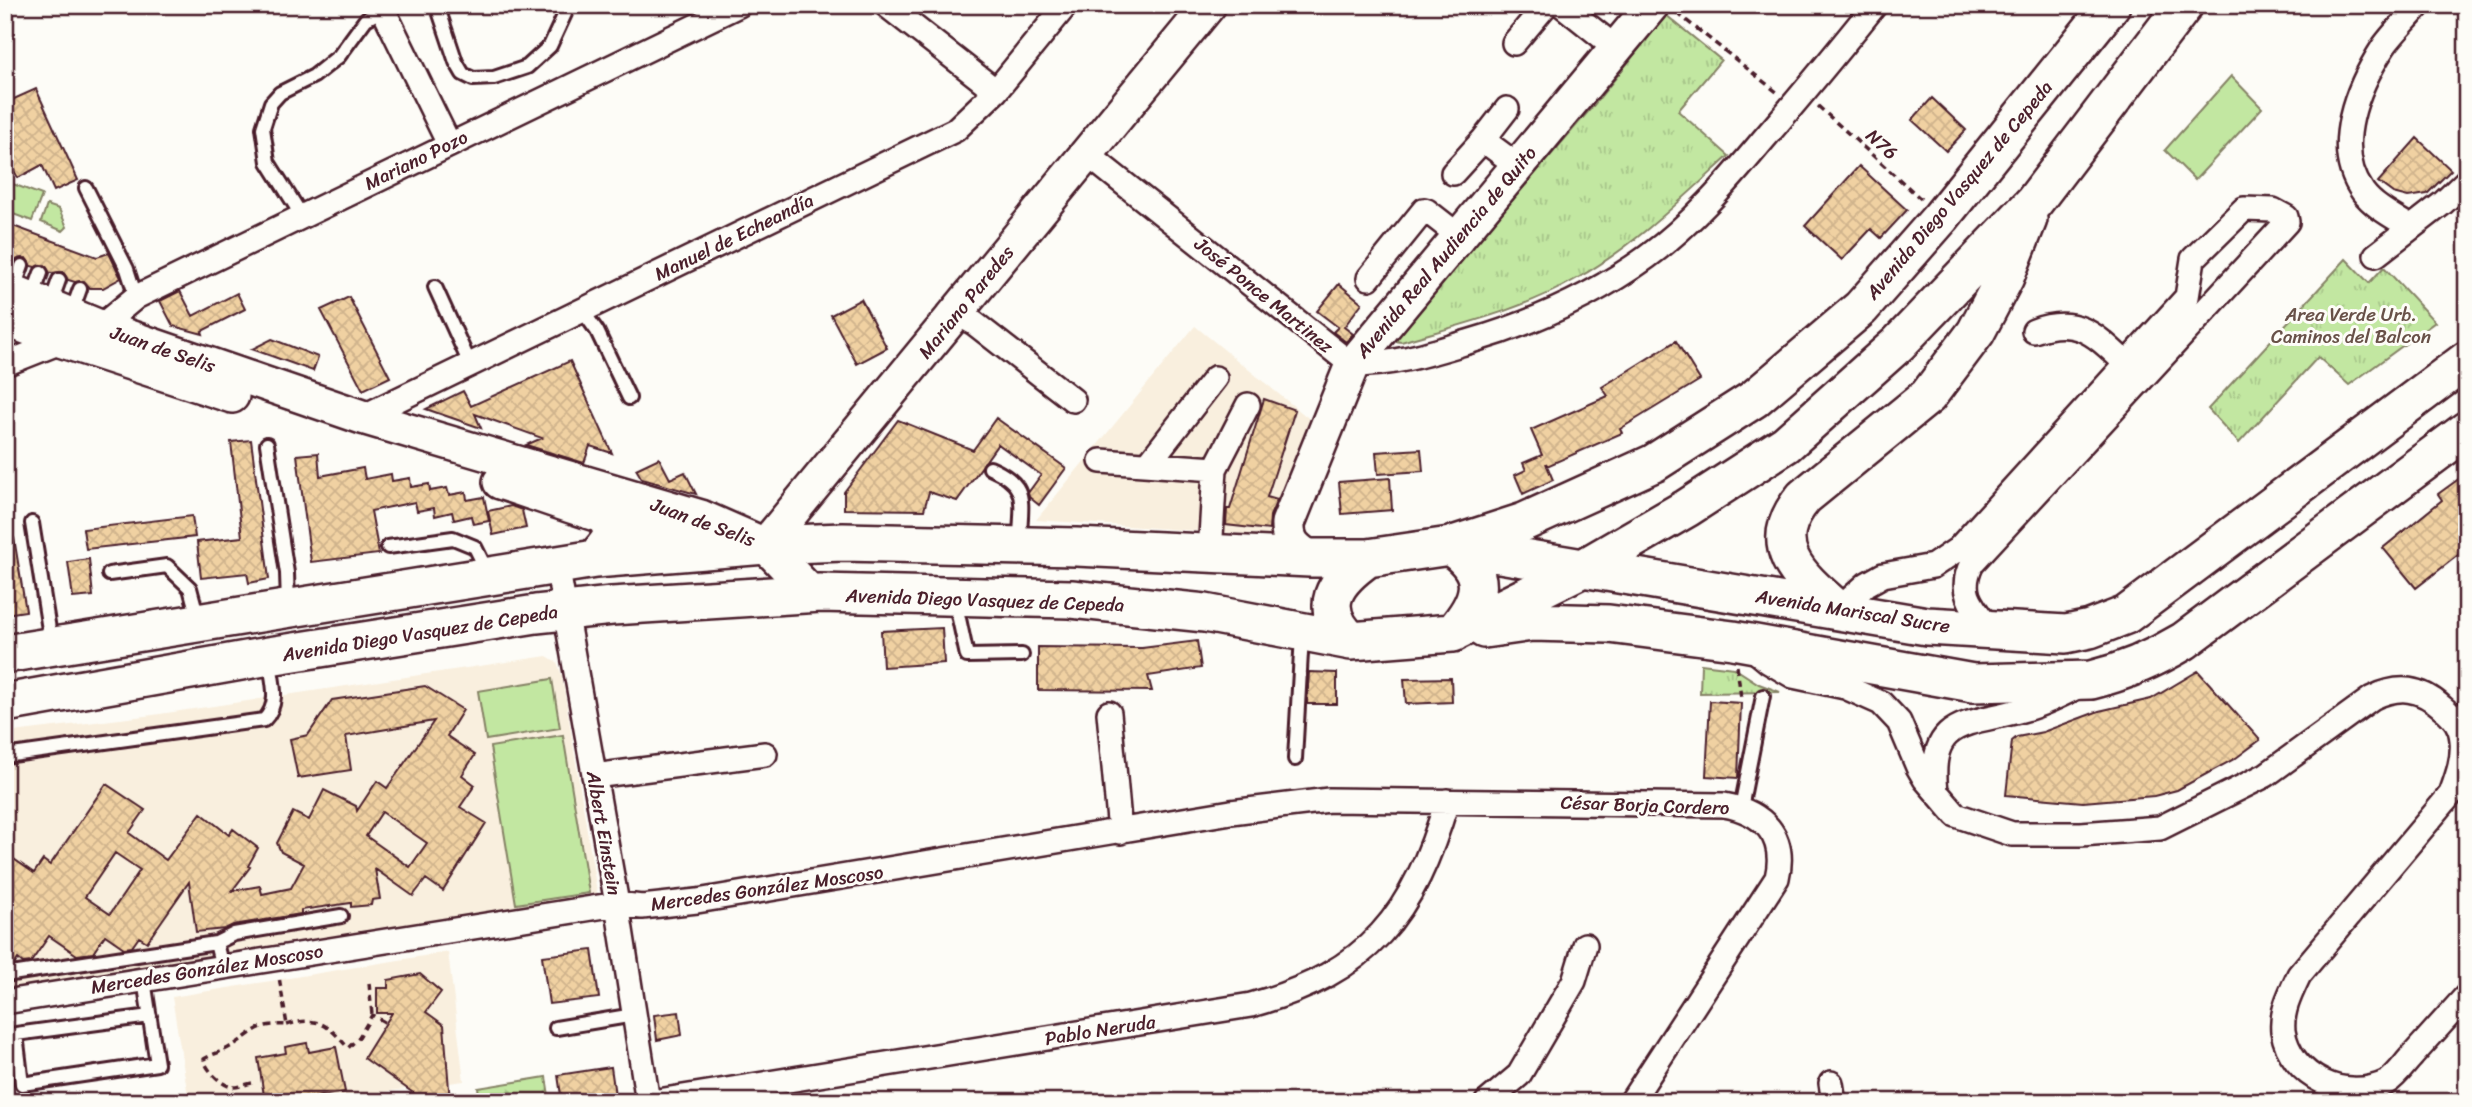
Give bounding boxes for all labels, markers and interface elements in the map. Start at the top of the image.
street label: Avenida Diego Vasquez de Cepeda [1856,72,2061,308]
street label: N76 [1858,120,1906,168]
street label: Mariano Pozo [358,121,474,199]
street label: Avenida Real Audiencia de Quito [1346,138,1545,366]
street label: Manuel de Echeandía [649,184,820,290]
street label: José Ponce Martinez [1186,228,1342,362]
street label: Mariano Paredes [909,237,1023,366]
park label: Area Verde Urb. Caminos del Balcon [2271,298,2431,353]
street label: Juan de Selis [105,315,220,382]
street label: Juan de Selis [645,488,760,556]
street label: Avenida Diego Vasquez de Cepeda [844,579,1125,621]
street label: Avenida Mariscal Sucre [1752,579,1953,643]
street label: Avenida Diego Vasquez de Cepeda [279,595,561,671]
street label: Albert Einstein [577,767,631,898]
street label: César Borja Cordero [1560,786,1730,824]
street label: Mercedes González Moscoso [648,855,886,921]
street label: Mercedes González Moscoso [88,934,326,1004]
street label: Pablo Neruda [1042,1005,1158,1055]

